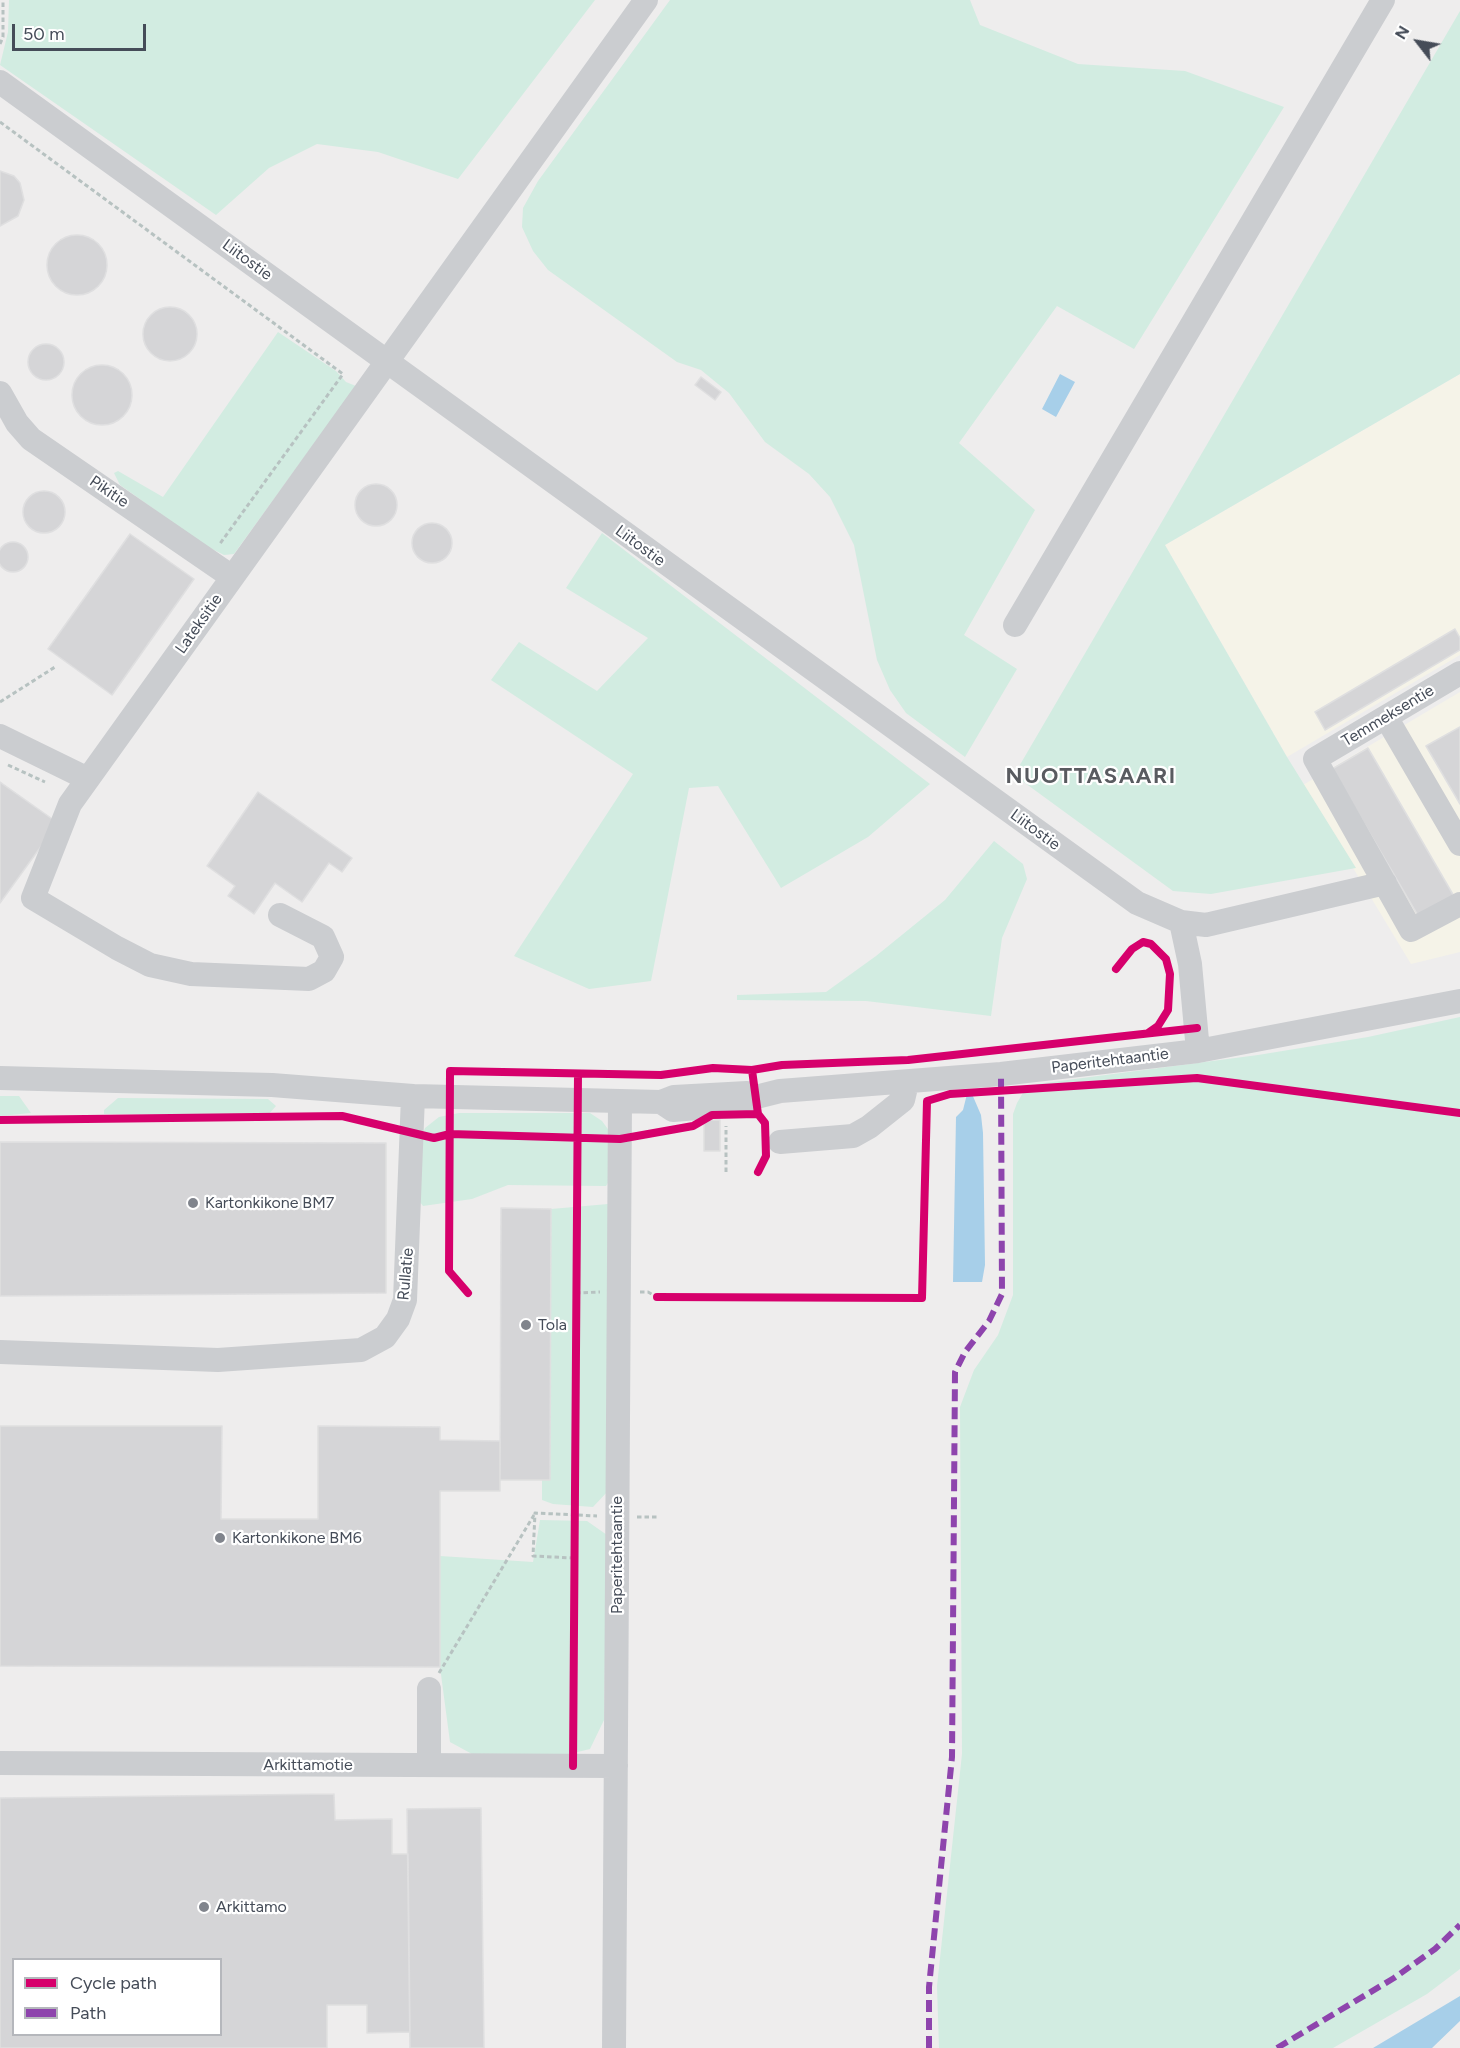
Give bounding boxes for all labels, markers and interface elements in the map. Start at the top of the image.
scale bar [15,12,148,50]
north arrow [1388,12,1448,72]
text: N [1391,22,1413,43]
text: 50 m [23,23,65,45]
street label: Liitostie [218,235,276,285]
street label: Pikitie [86,472,132,512]
street label: Liitostie [611,521,669,571]
street label: Lateksitie [171,590,227,658]
street label: Temmeksentie [1339,681,1437,751]
district label: NUOTTASAARI [1005,764,1177,790]
street label: Liitostie [1006,805,1064,855]
street label: Paperitehtaantie [1050,1044,1170,1078]
place label: Kartonkikone BM7 [205,1193,334,1213]
marker: Kartonkikone BM7 [186,1196,200,1210]
street label: Rullatie [394,1247,418,1301]
place label: Tola [538,1315,567,1335]
marker: Tola [519,1318,533,1332]
street label: Paperitehtaantie [607,1496,627,1614]
place label: Kartonkikone BM6 [232,1528,362,1548]
marker: Kartonkikone BM6 [213,1531,227,1545]
street label: Arkittamotie [263,1755,353,1775]
place label: Arkittamo [216,1897,287,1917]
marker: Arkittamo [197,1900,211,1914]
legend [12,1958,222,2036]
text: Cycle path [70,1972,157,1994]
text: Path [70,2002,106,2024]

